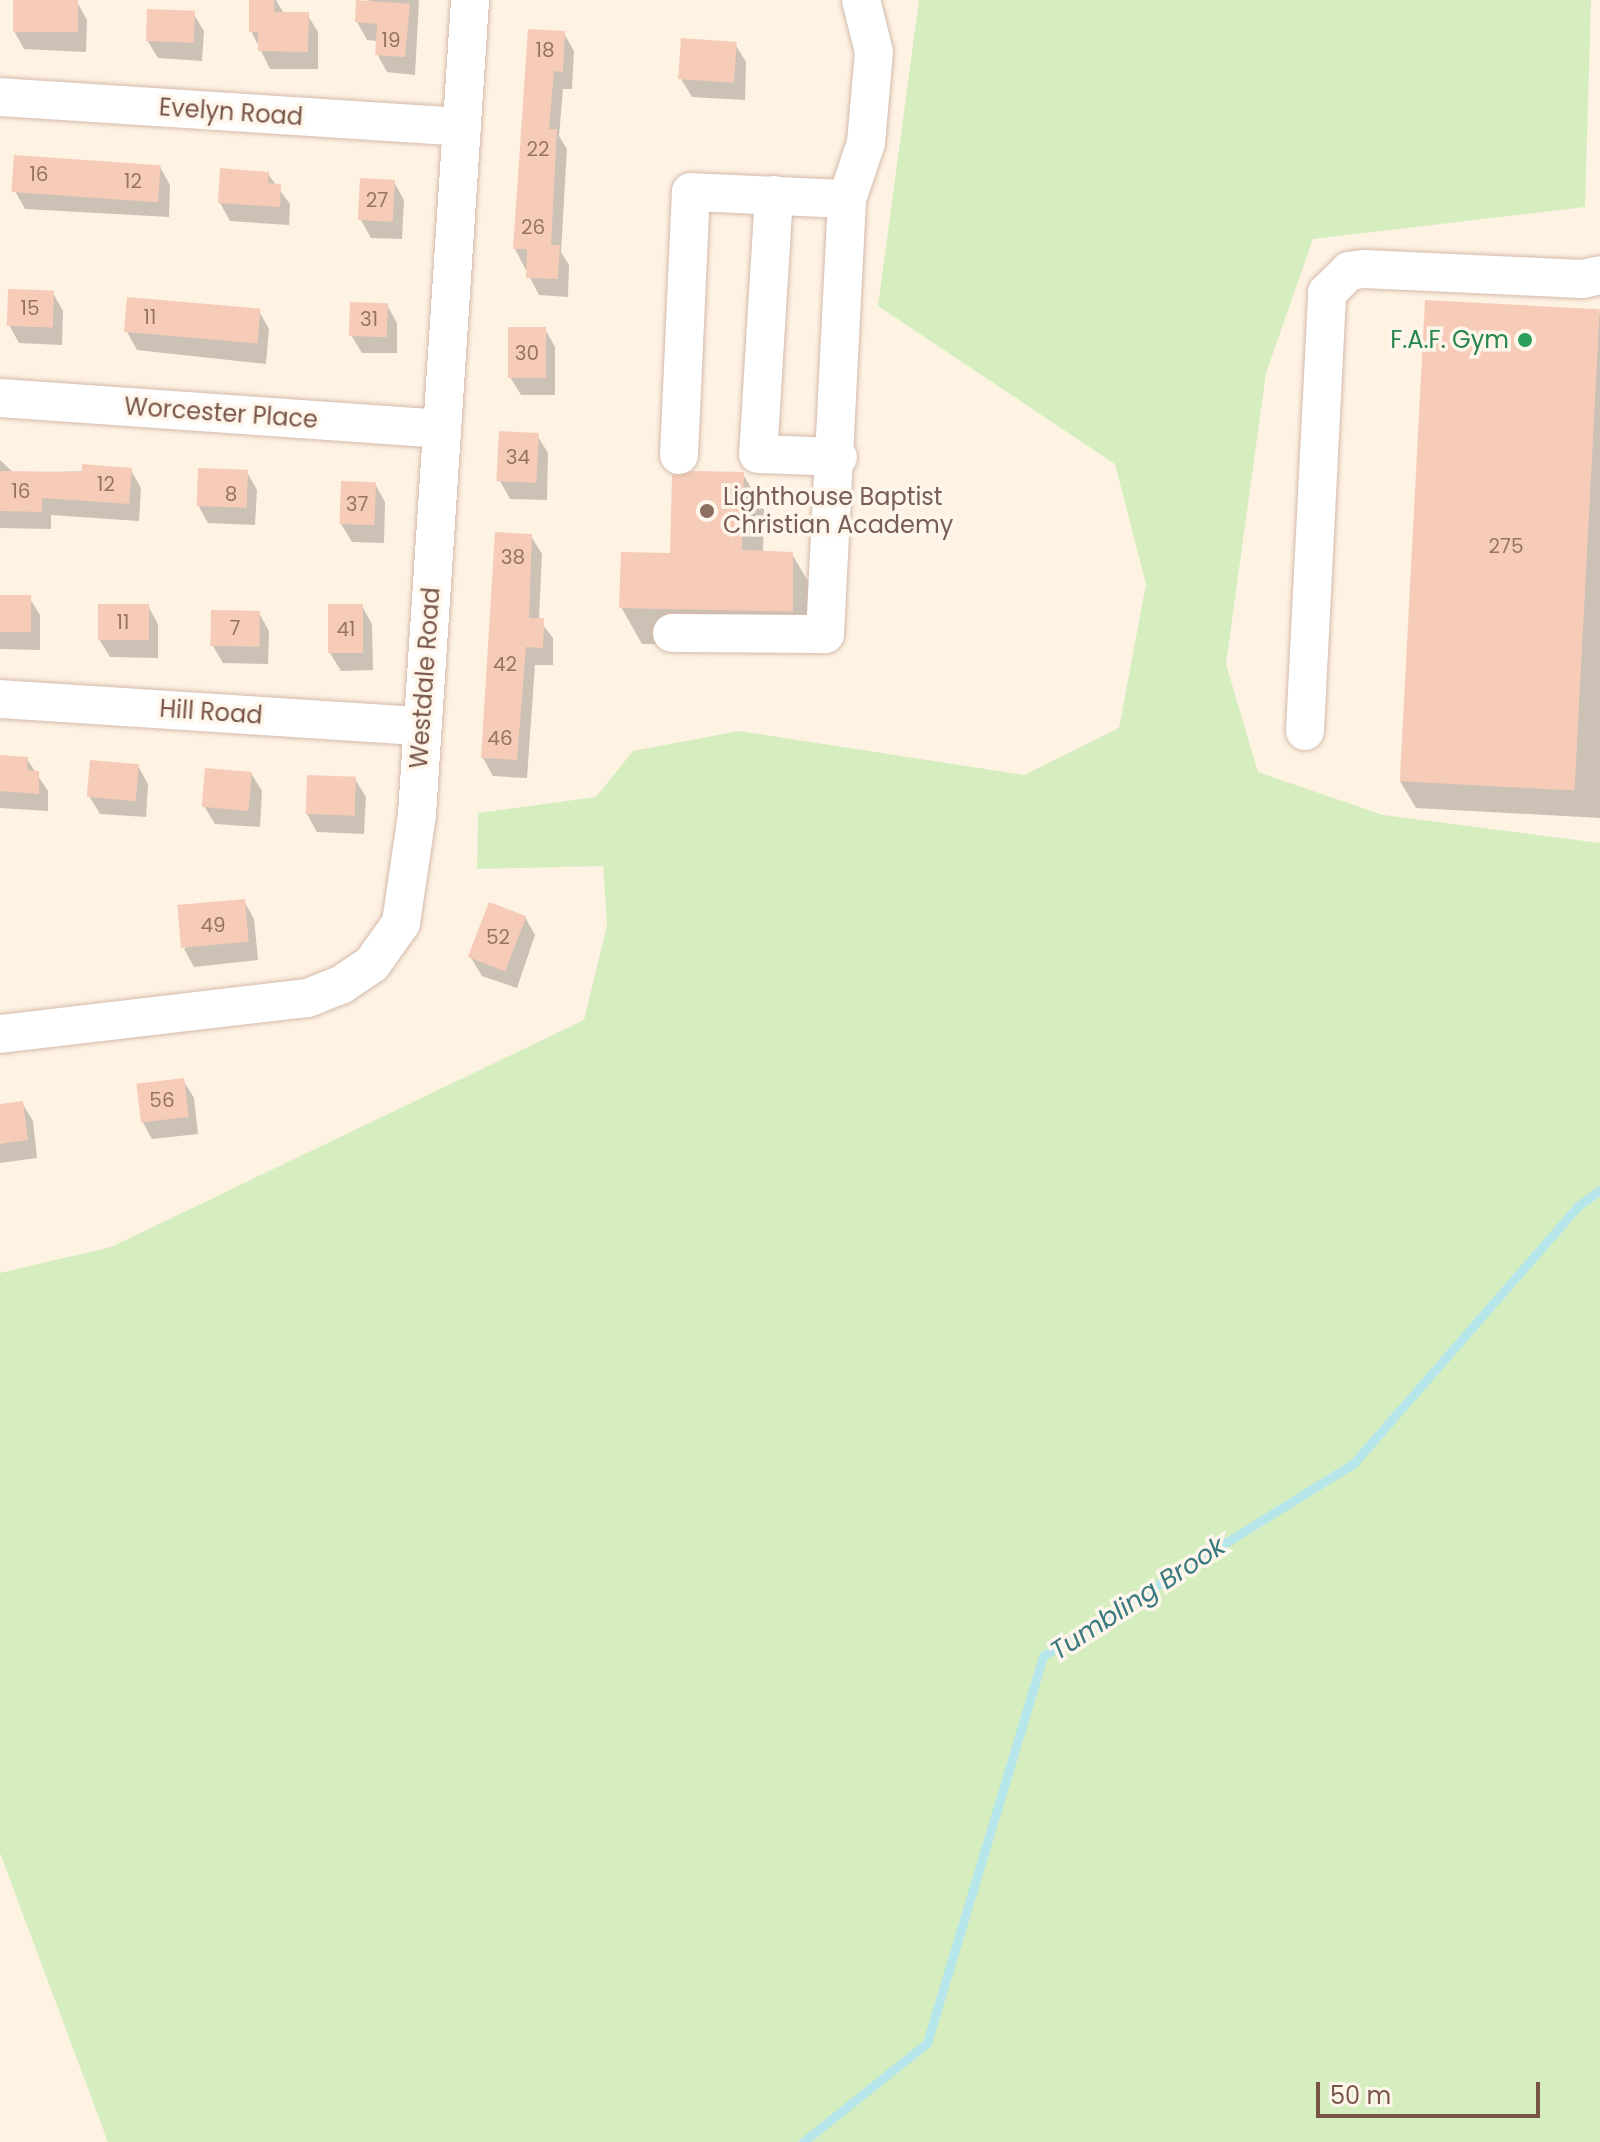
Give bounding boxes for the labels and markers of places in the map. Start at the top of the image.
place label: F.A.F. Gym [1390,326,1509,354]
marker: F.A.F. Gym [1516,331,1534,349]
place label: Lighthouse Baptist Christian Academy [723,483,953,539]
marker: Lighthouse Baptist Christian Academy [698,502,716,520]

